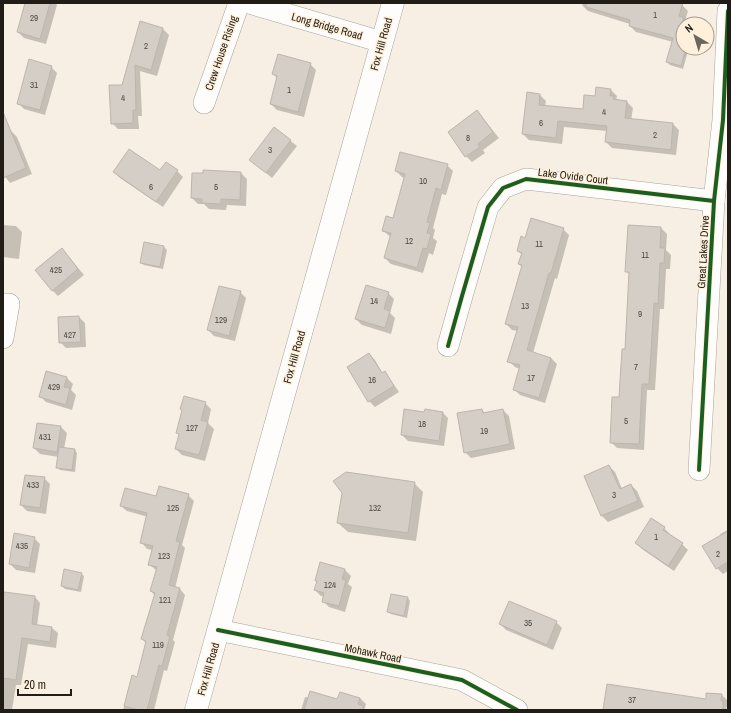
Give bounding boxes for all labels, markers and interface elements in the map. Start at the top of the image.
street label: Long Bridge Road [290,9,364,43]
house number: 1 [653,9,657,21]
house number: 29 [30,12,38,24]
street label: Crew House Rising [202,14,240,92]
street label: Fox Hill Road [367,16,395,72]
north arrow [675,16,715,56]
text: N [682,21,696,36]
house number: 2 [144,40,148,52]
house number: 31 [30,79,38,91]
house number: 1 [287,84,291,96]
house number: 4 [121,92,125,104]
house number: 4 [602,106,606,118]
house number: 6 [539,117,543,129]
house number: 2 [653,129,657,141]
house number: 8 [466,132,470,144]
house number: 3 [268,144,272,156]
street label: Lake Ovide Court [537,165,609,187]
house number: 10 [419,175,427,187]
house number: 6 [149,181,153,193]
house number: 5 [214,181,218,193]
street label: Great Lakes Drive [694,215,712,289]
house number: 12 [405,235,413,247]
house number: 11 [535,238,543,250]
house number: 11 [641,249,649,261]
house number: 425 [50,264,62,276]
house number: 14 [370,295,378,307]
house number: 13 [521,300,529,312]
house number: 9 [638,308,642,320]
house number: 129 [215,314,227,326]
house number: 427 [64,329,76,341]
street label: Fox Hill Road [280,329,308,385]
house number: 7 [634,361,638,373]
house number: 17 [527,372,535,384]
house number: 16 [368,374,376,386]
house number: 429 [48,381,60,393]
house number: 5 [624,415,628,427]
house number: 18 [418,418,426,430]
house number: 127 [186,422,198,434]
house number: 19 [480,425,488,437]
house number: 431 [39,431,51,443]
house number: 433 [27,479,39,491]
house number: 3 [612,489,616,501]
house number: 125 [167,502,179,514]
house number: 132 [369,502,381,514]
house number: 1 [654,531,658,543]
house number: 435 [16,540,28,552]
house number: 2 [716,548,720,560]
house number: 123 [158,550,170,562]
house number: 124 [324,579,336,591]
house number: 121 [159,594,171,606]
house number: 35 [524,617,532,629]
house number: 119 [152,639,164,651]
street label: Mohawk Road [343,640,403,666]
street label: Fox Hill Road [194,641,222,697]
scale bar [18,671,71,697]
text: 20 m [24,677,46,693]
house number: 37 [628,694,636,706]

